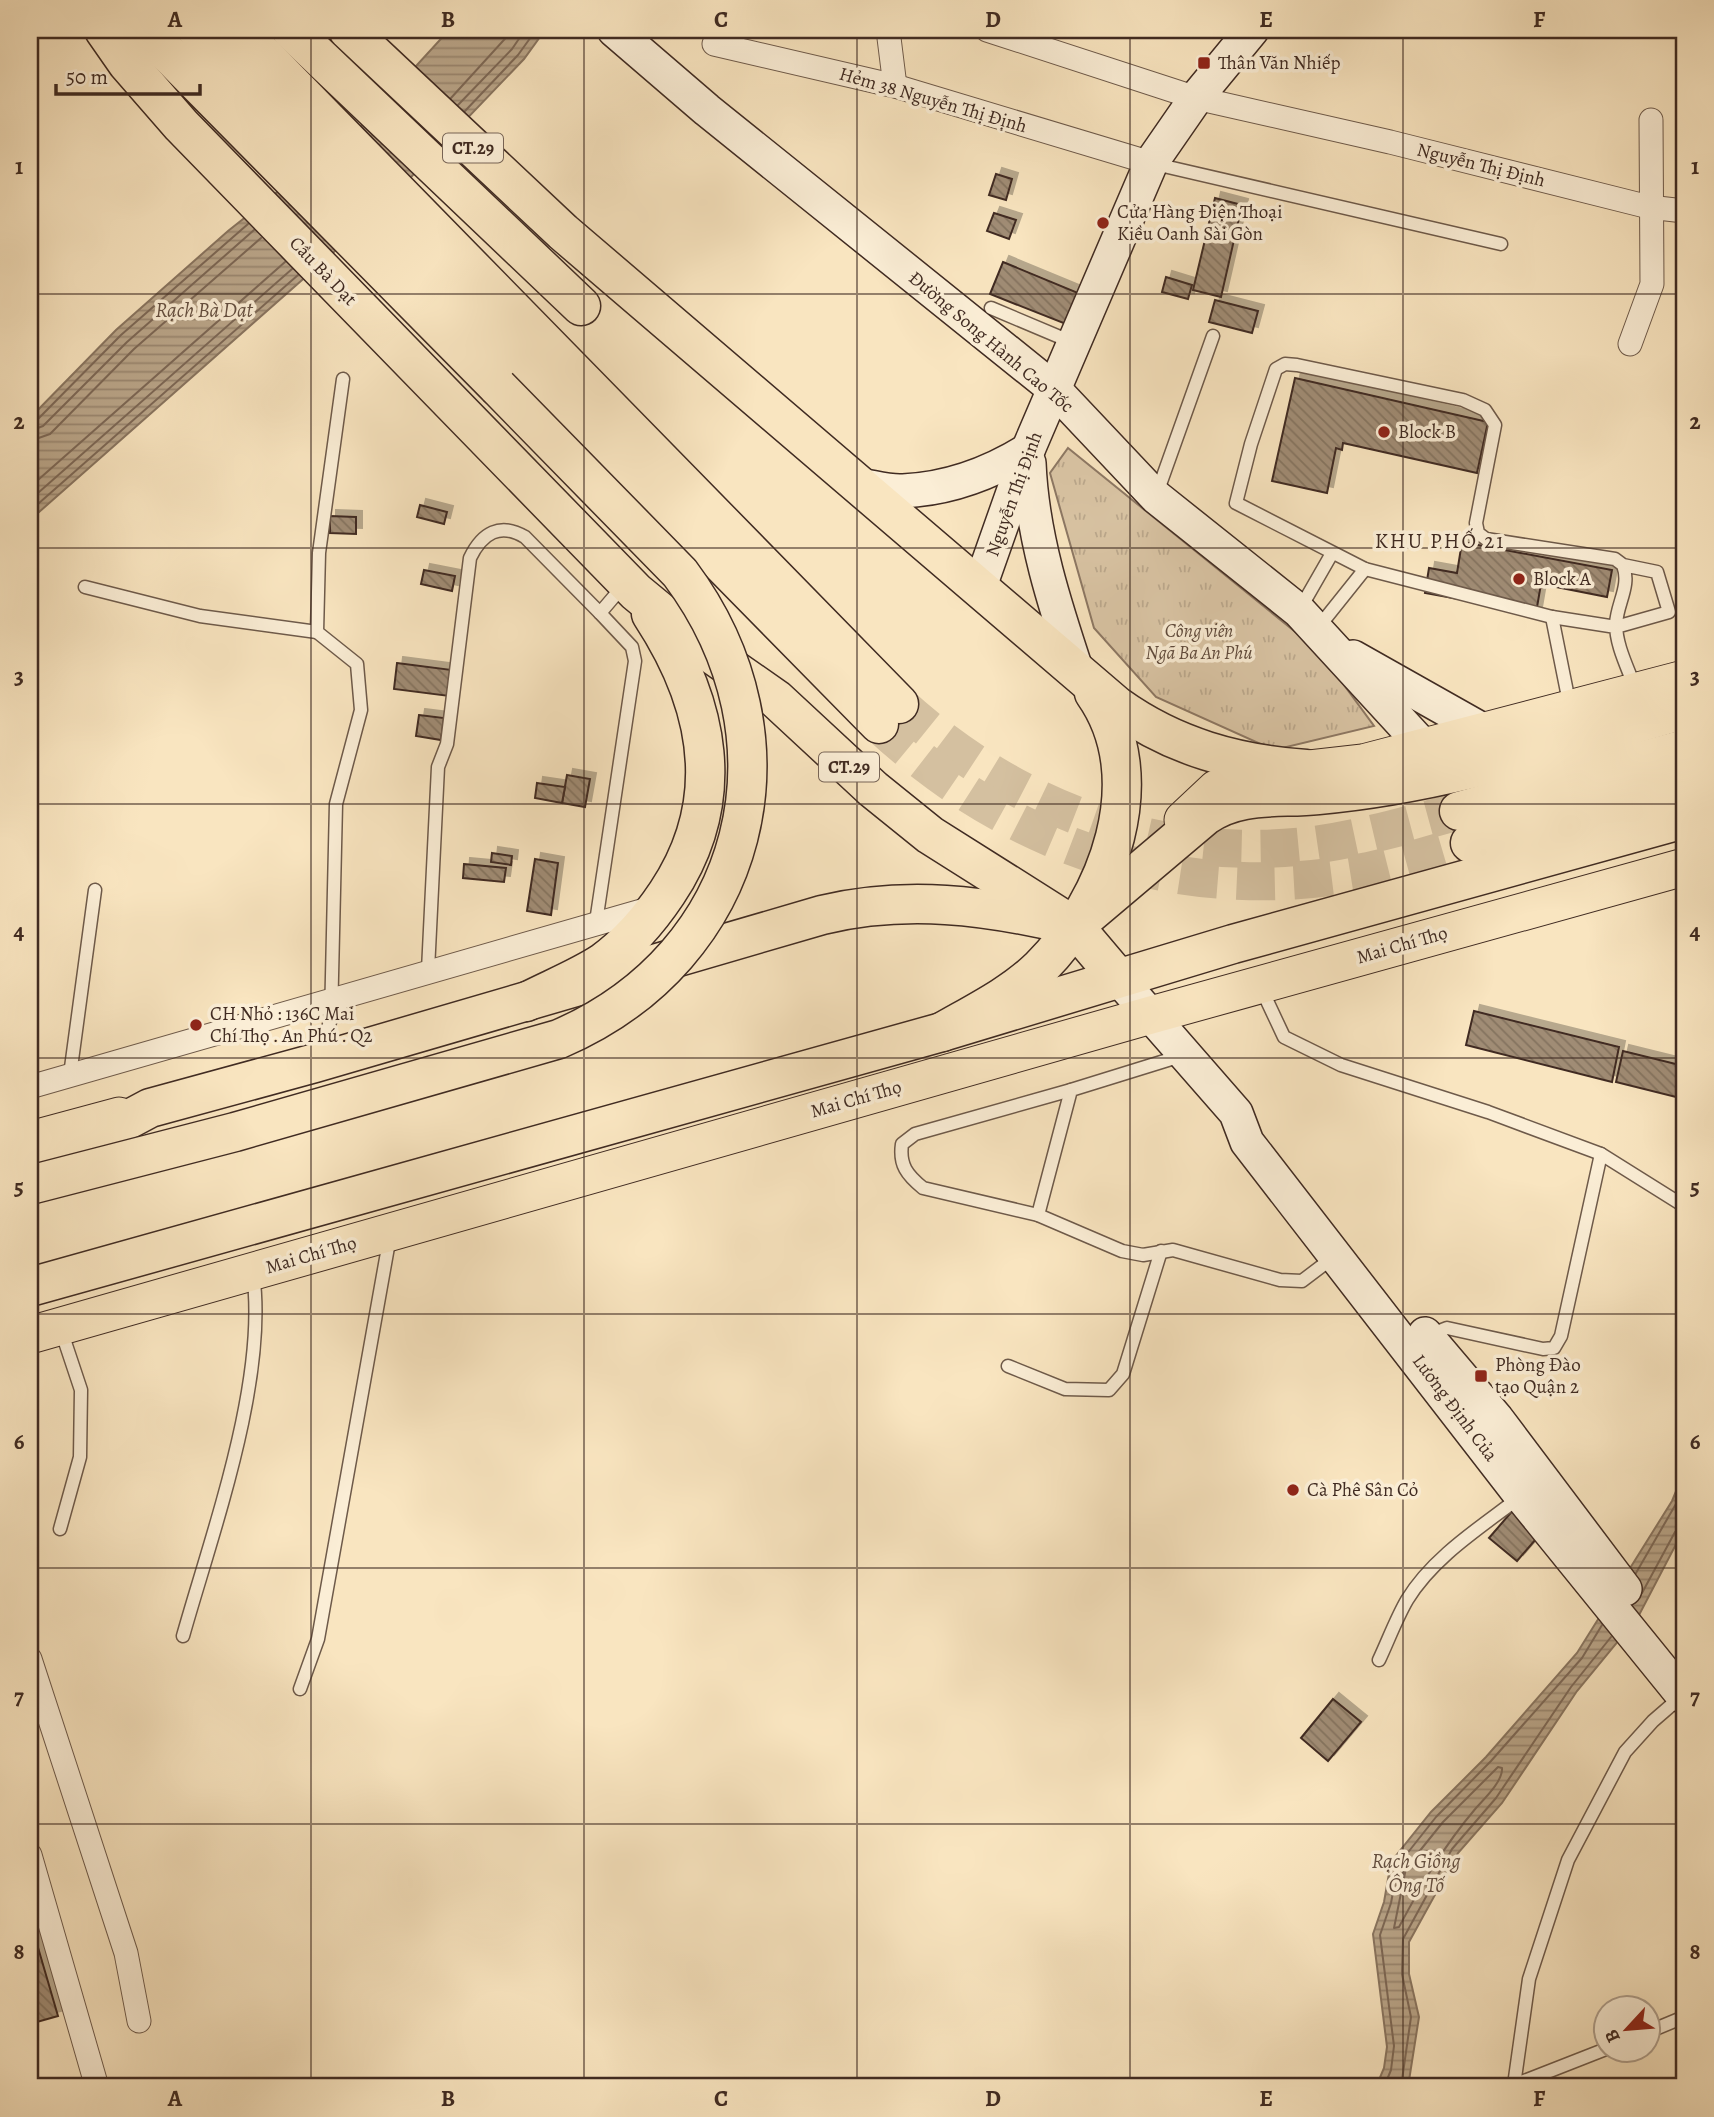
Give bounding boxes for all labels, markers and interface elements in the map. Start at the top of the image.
text: A [167,4,183,35]
text: B [441,4,455,35]
text: C [714,4,728,35]
text: D [985,4,1001,35]
text: E [1259,4,1273,35]
text: F [1533,4,1546,35]
place label: Thân Văn Nhiếp [1218,50,1341,76]
scale bar [56,52,200,96]
marker: Thân Văn Nhiếp [1196,55,1212,71]
street label: Hẻm 38 Nguyễn Thị Định [836,61,1030,139]
text: 50 m [66,63,108,91]
road number: CT.29 [443,134,503,162]
street label: Nguyễn Thị Định [1414,136,1548,194]
text: 1 [15,151,23,182]
text: 1 [1691,151,1699,182]
place label: Cửa Hàng Điện Thoại Kiều Oanh Sài Gòn [1117,199,1283,247]
marker: Cửa Hàng Điện Thoại Kiều Oanh Sài Gòn [1095,215,1111,231]
street label: Cầu Bà Dạt [283,231,363,311]
street label: Đường Song Hành Cao Tốc [903,265,1079,419]
water label: Rạch Bà Dạt [155,296,254,324]
text: 2 [13,406,25,437]
text: 2 [1689,406,1701,437]
place label: Block B [1398,419,1456,445]
marker: Block B [1376,424,1392,440]
street label: Nguyễn Thị Định [979,428,1049,560]
district label: KHU PHỐ 21 [1375,527,1505,555]
place label: Block A [1533,566,1592,592]
marker: Block A [1511,571,1527,587]
park label: Công viên Ngã Ba An Phú [1145,618,1253,666]
text: 3 [14,661,24,692]
text: 3 [1690,661,1700,692]
road number: CT.29 [819,752,879,782]
text: 4 [14,916,25,947]
text: 4 [1690,916,1701,947]
street label: Mai Chí Thọ [1354,920,1450,970]
place label: CH Nhỏ : 136C Mai Chí Thọ . An Phú . Q2 [210,1001,373,1049]
marker: CH Nhỏ : 136C Mai Chí Thọ . An Phú . Q2 [188,1017,204,1033]
street label: Mai Chí Thọ [808,1074,904,1124]
text: 5 [14,1171,24,1202]
text: 5 [1690,1171,1700,1202]
street label: Mai Chí Thọ [263,1230,359,1280]
street label: Lương Định Của [1406,1349,1504,1467]
place label: Phòng Đào tạo Quận 2 [1495,1352,1581,1400]
marker: Phòng Đào tạo Quận 2 [1473,1368,1489,1384]
text: 6 [14,1426,25,1457]
text: 6 [1690,1426,1701,1457]
place label: Cà Phê Sân Cỏ [1307,1477,1418,1503]
marker: Cà Phê Sân Cỏ [1285,1482,1301,1498]
text: 7 [14,1681,24,1712]
text: 7 [1690,1681,1700,1712]
water label: Rạch Giồng Ông Tố [1371,1847,1461,1899]
text: 8 [13,1936,25,1967]
text: 8 [1689,1936,1701,1967]
north arrow [1592,1994,1662,2064]
text: B [1598,2025,1627,2047]
text: A [167,2083,183,2114]
text: B [441,2083,455,2114]
text: C [714,2083,728,2114]
text: D [985,2083,1001,2114]
text: E [1259,2083,1273,2114]
text: F [1533,2083,1546,2114]

